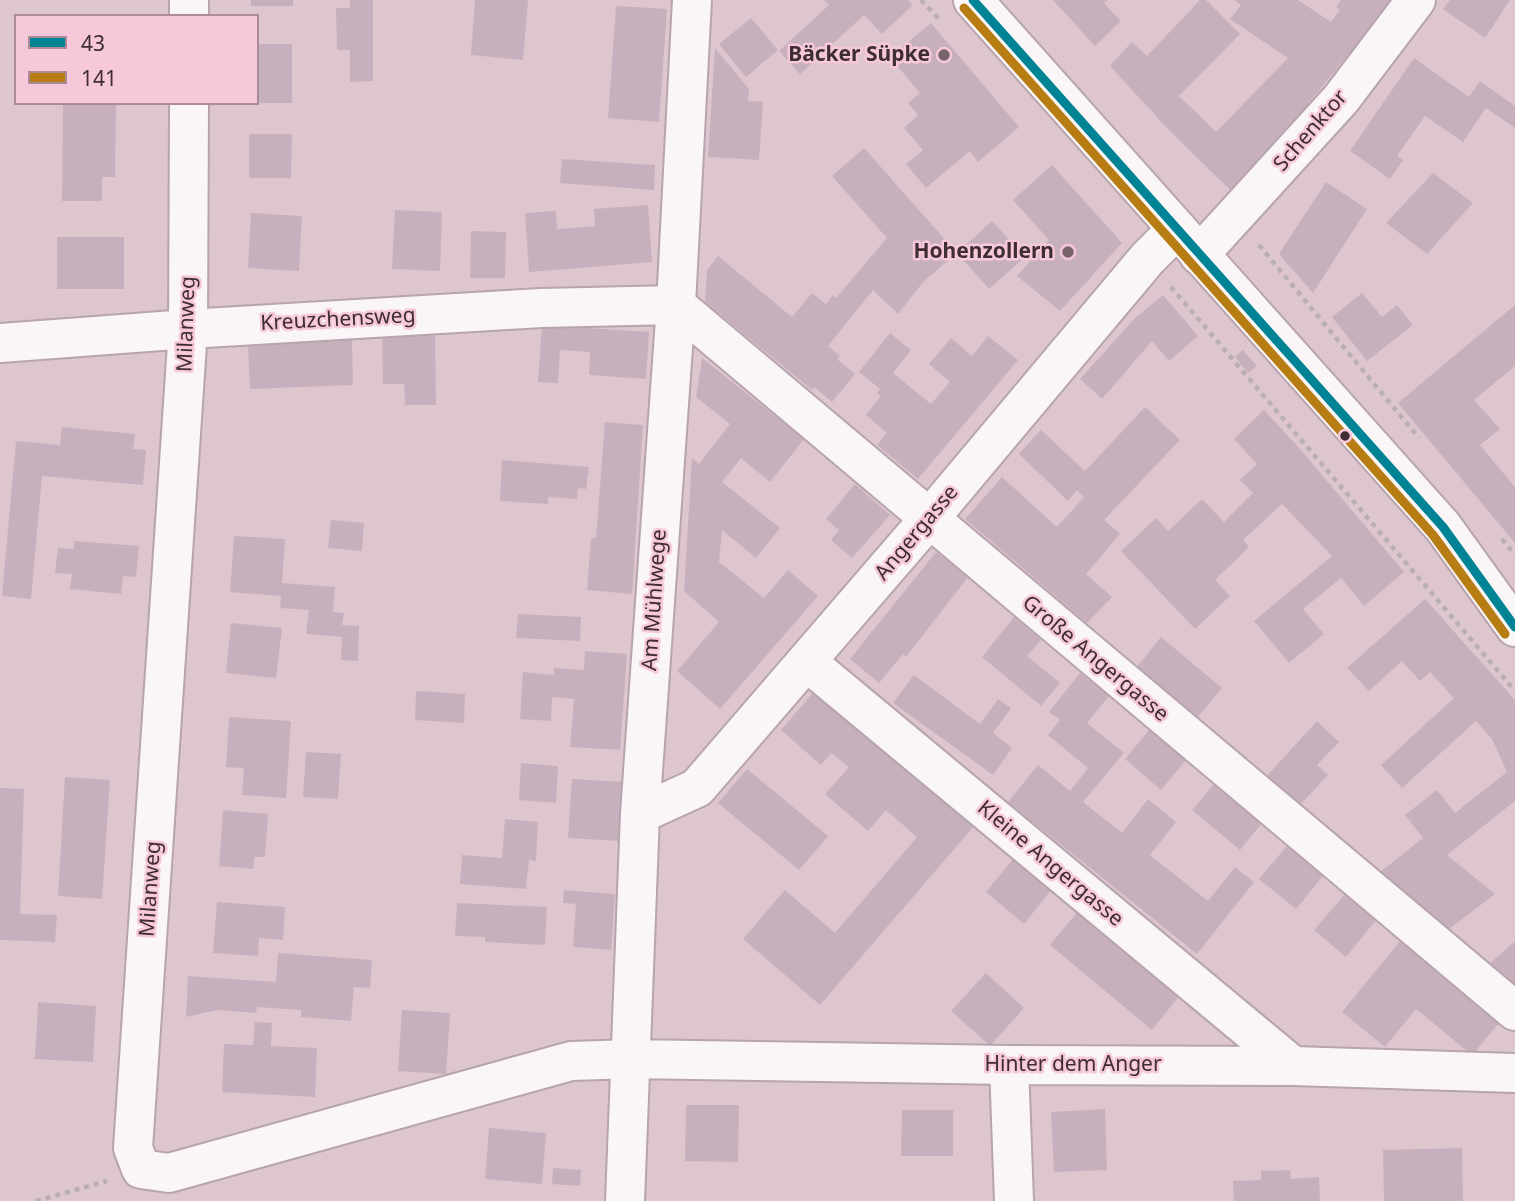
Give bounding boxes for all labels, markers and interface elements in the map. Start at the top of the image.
legend [14,14,259,105]
text: 43 [81,29,105,57]
place label: Bäcker Süpke [788,42,930,68]
marker: Bäcker Süpke [936,47,952,63]
text: 141 [81,64,117,92]
street label: Schenktor [1269,85,1353,177]
place label: Hohenzollern [913,239,1054,265]
marker: Hohenzollern [1060,244,1076,260]
street label: Milanweg [173,276,201,372]
street label: Kreuzchensweg [260,303,416,337]
unlabelled marker [1338,429,1352,443]
street label: Angergasse [870,480,964,586]
street label: Am Mühlwege [637,528,673,672]
street label: Große Angergasse [1017,591,1173,727]
street label: Kleine Angergasse [972,796,1128,932]
street label: Milanweg [135,840,167,938]
street label: Hinter dem Anger [984,1052,1162,1078]

